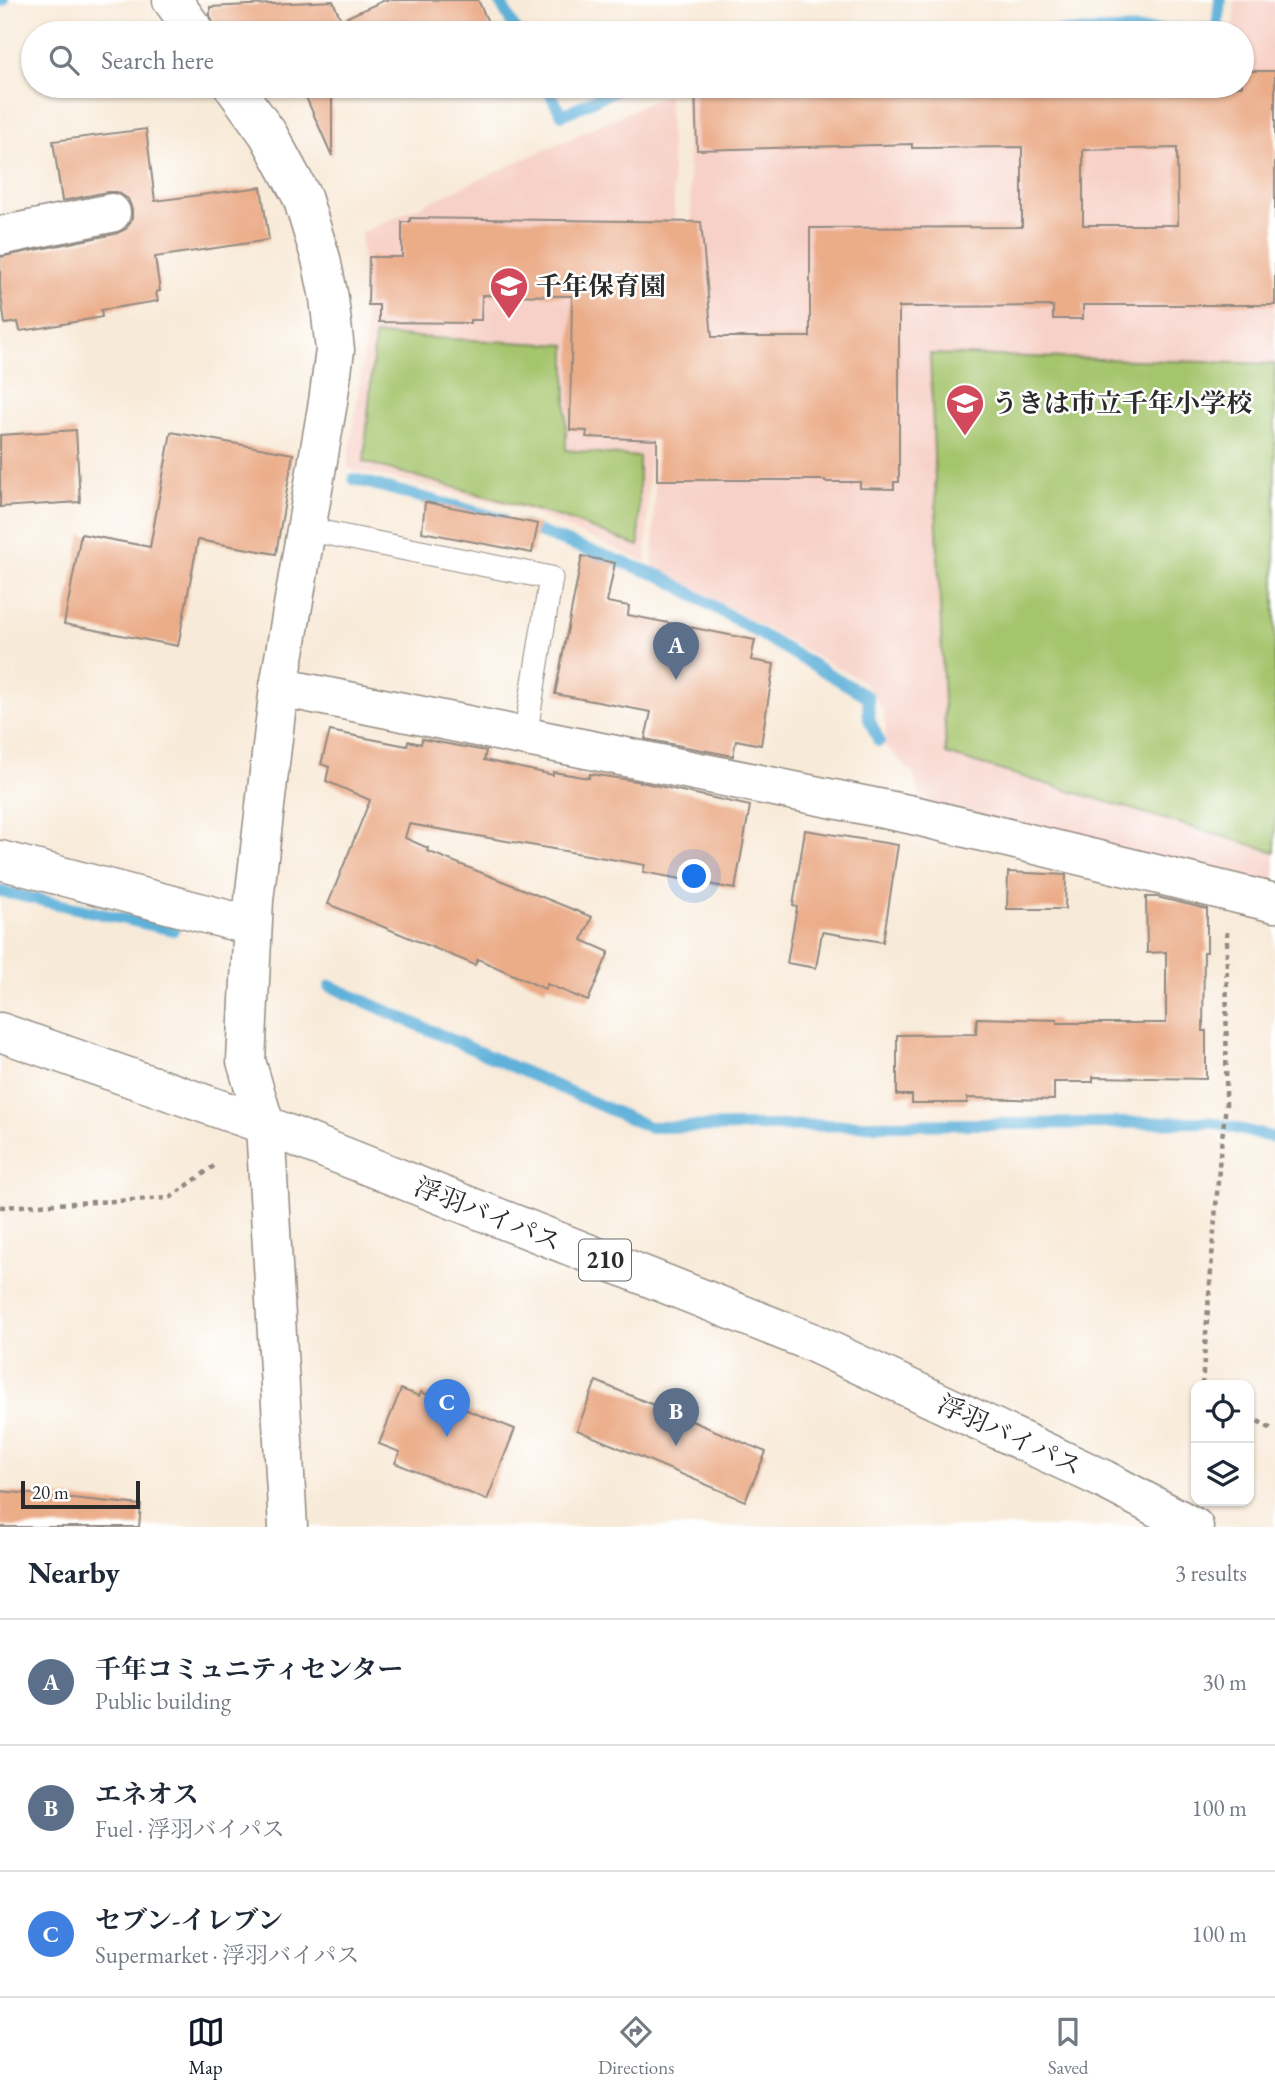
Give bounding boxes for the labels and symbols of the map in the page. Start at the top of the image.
school or university icon: 千年保育園 [488,265,530,320]
place label: 千年保育園 [536,269,666,303]
school or university icon: うきは市立千年小学校 [944,382,986,437]
place label: うきは市立千年小学校 [992,386,1252,420]
pin: A [653,622,699,680]
your location [677,859,711,893]
street label: 浮羽バイパス [410,1169,566,1259]
road number: 210 [579,1240,631,1280]
pin: C [424,1379,470,1437]
street label: 浮羽バイパス [932,1387,1088,1483]
pin: B [653,1388,699,1446]
scale bar [21,1478,140,1510]

